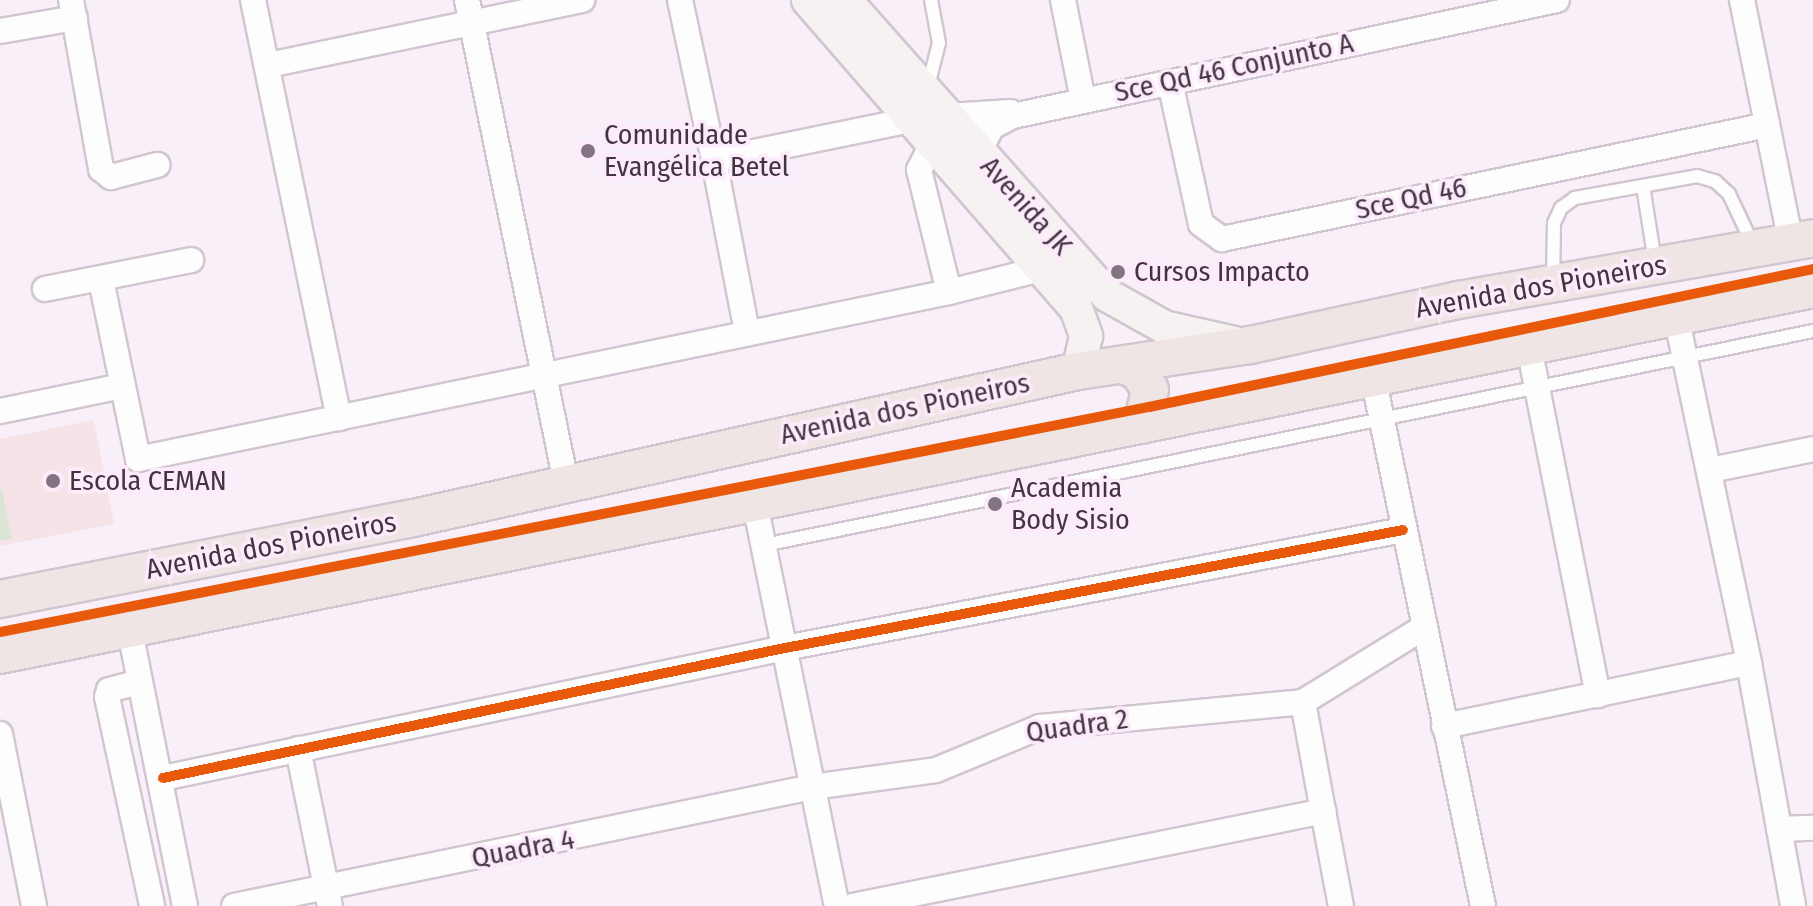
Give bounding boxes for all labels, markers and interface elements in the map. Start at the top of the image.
street label: Sce Qd 46 Conjunto A [1112,26,1356,110]
place label: Comunidade Evangélica Betel [604,118,789,184]
marker: Comunidade Evangélica Betel [579,142,597,160]
street label: Avenida JK [973,150,1079,262]
street label: Sce Qd 46 [1353,171,1469,227]
street label: Avenida dos Pioneiros [1413,248,1669,326]
place label: Cursos Impacto [1134,255,1310,289]
marker: Cursos Impacto [1109,263,1127,281]
street label: Avenida dos Pioneiros [777,366,1033,452]
place label: Escola CEMAN [69,464,227,498]
place label: Academia Body Sisio [1011,471,1130,537]
marker: Escola CEMAN [44,472,62,490]
marker: Academia Body Sisio [986,495,1004,513]
street label: Avenida dos Pioneiros [143,505,399,587]
street label: Quadra 2 [1024,702,1130,750]
street label: Quadra 4 [469,823,577,875]

